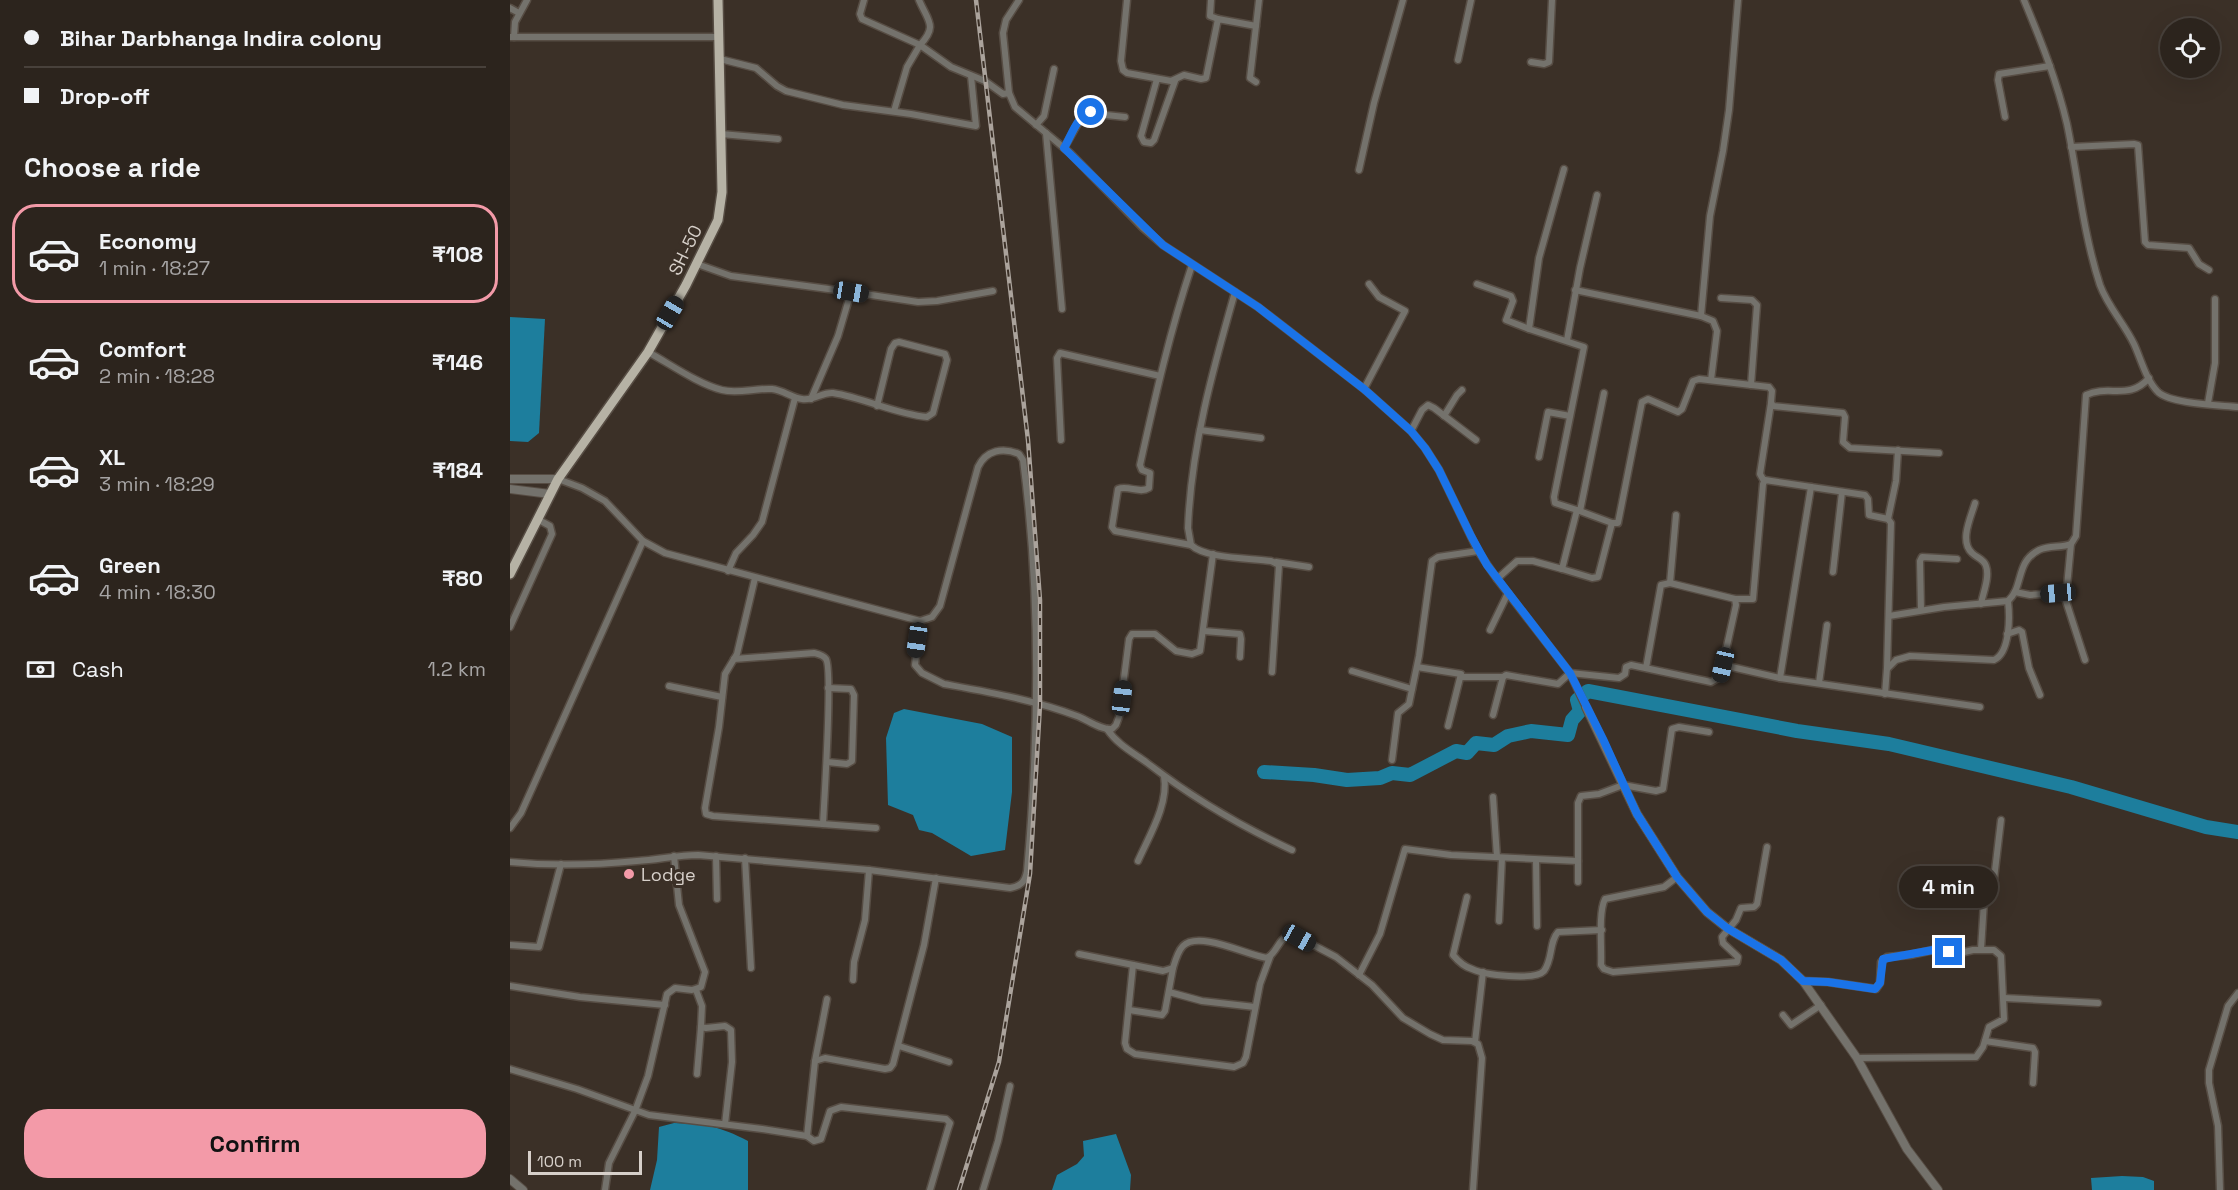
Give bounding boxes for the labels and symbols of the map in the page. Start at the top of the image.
route start [1077,98,1104,125]
street label: SH-50 [663,221,707,279]
car [832,280,870,304]
car [653,293,687,333]
car [2039,582,2077,604]
car [906,621,928,659]
car [1710,645,1736,685]
car [1111,679,1133,717]
place label: Lodge [641,863,696,886]
callout: 4 min [1900,865,1998,907]
marker: Lodge [622,867,636,881]
car [1279,921,1319,955]
route end [1935,938,1962,965]
scale bar [528,1148,642,1176]

